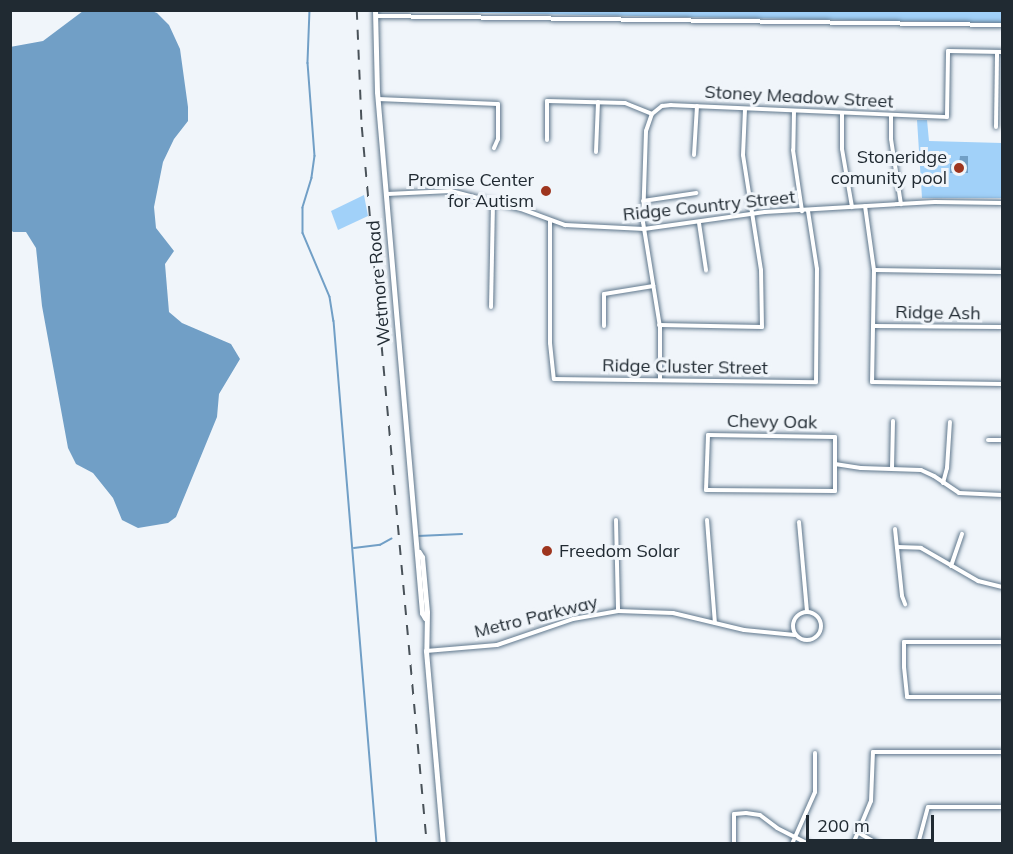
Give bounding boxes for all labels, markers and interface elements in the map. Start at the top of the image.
street label: Stoney Meadow Street [704,81,894,113]
place label: Stoneridge comunity pool [831,147,947,190]
marker: Stoneridge comunity pool [952,161,966,175]
place label: Promise Center for Autism [408,170,534,213]
marker: Promise Center for Autism [539,184,553,198]
street label: Ridge Country Street [622,186,796,226]
street label: Wetmore Road [363,219,395,347]
street label: Ridge Ash [895,301,981,325]
street label: Ridge Cluster Street [602,355,768,379]
street label: Chevy Oak [727,410,817,434]
place label: Freedom Solar [559,540,680,562]
marker: Freedom Solar [540,544,554,558]
street label: Metro Parkway [472,591,600,643]
scale bar [809,803,936,841]
text: 200 m [817,814,870,837]

